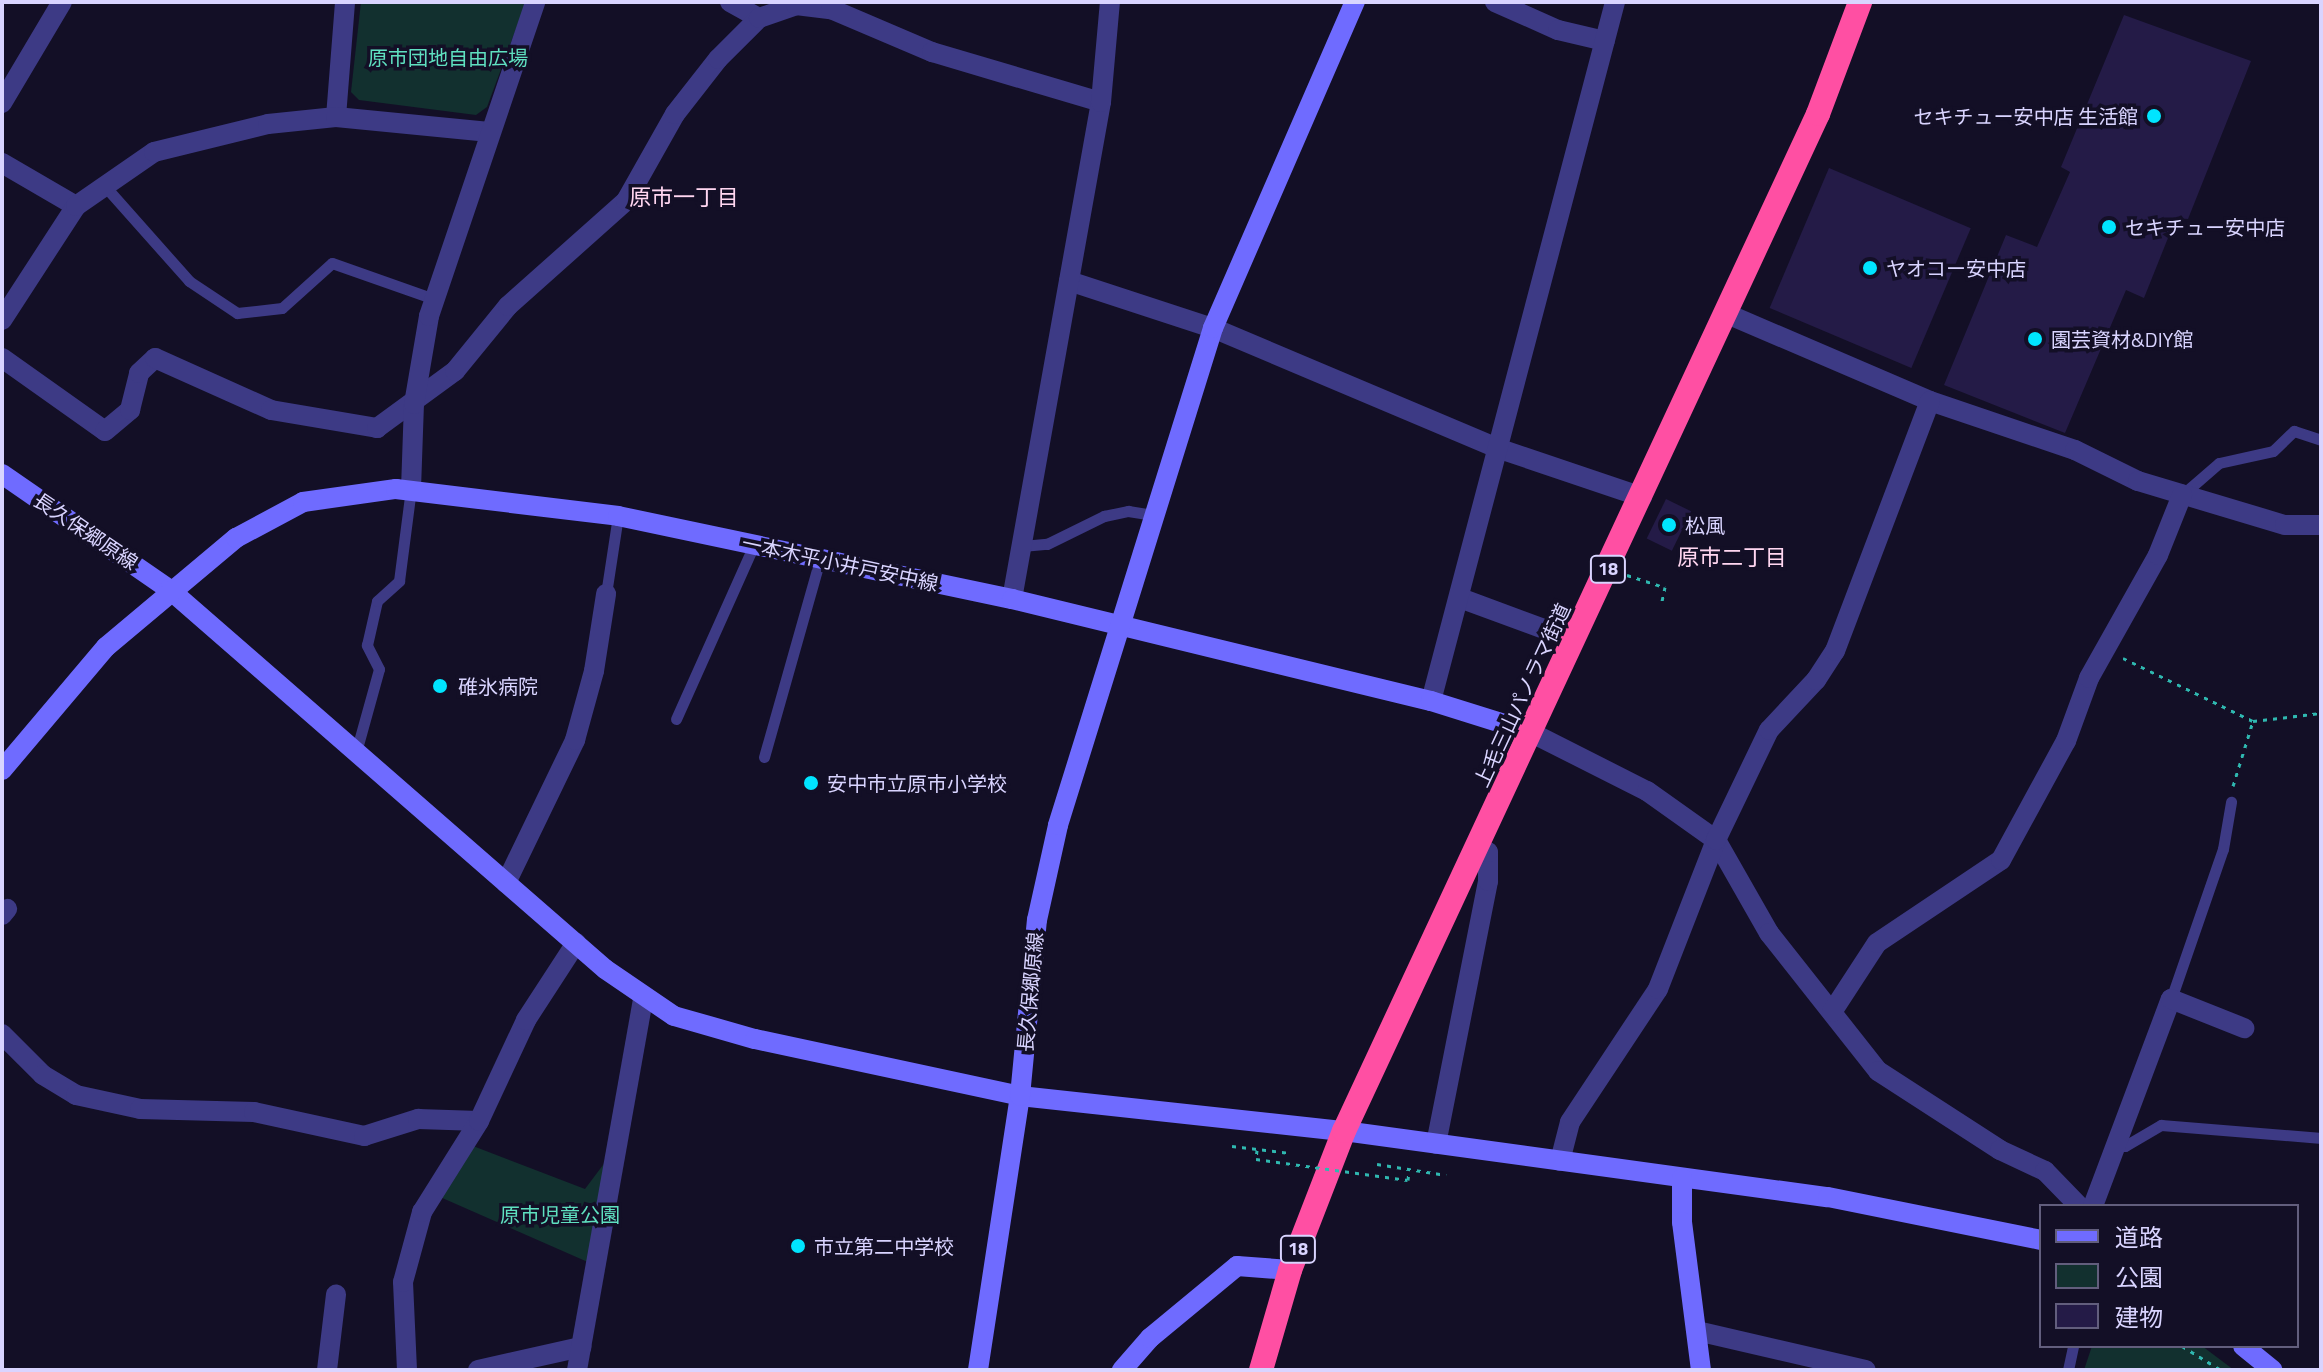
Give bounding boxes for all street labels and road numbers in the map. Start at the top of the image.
street label: 長久保郷原線 [30,488,142,574]
street label: 一本木平小井戸安中線 [740,530,940,596]
road number: 18 [1588,555,1628,583]
street label: 上毛三山パノラマ街道 [1469,599,1575,791]
street label: 長久保郷原線 [1013,931,1047,1053]
road number: 18 [1278,1235,1318,1263]

